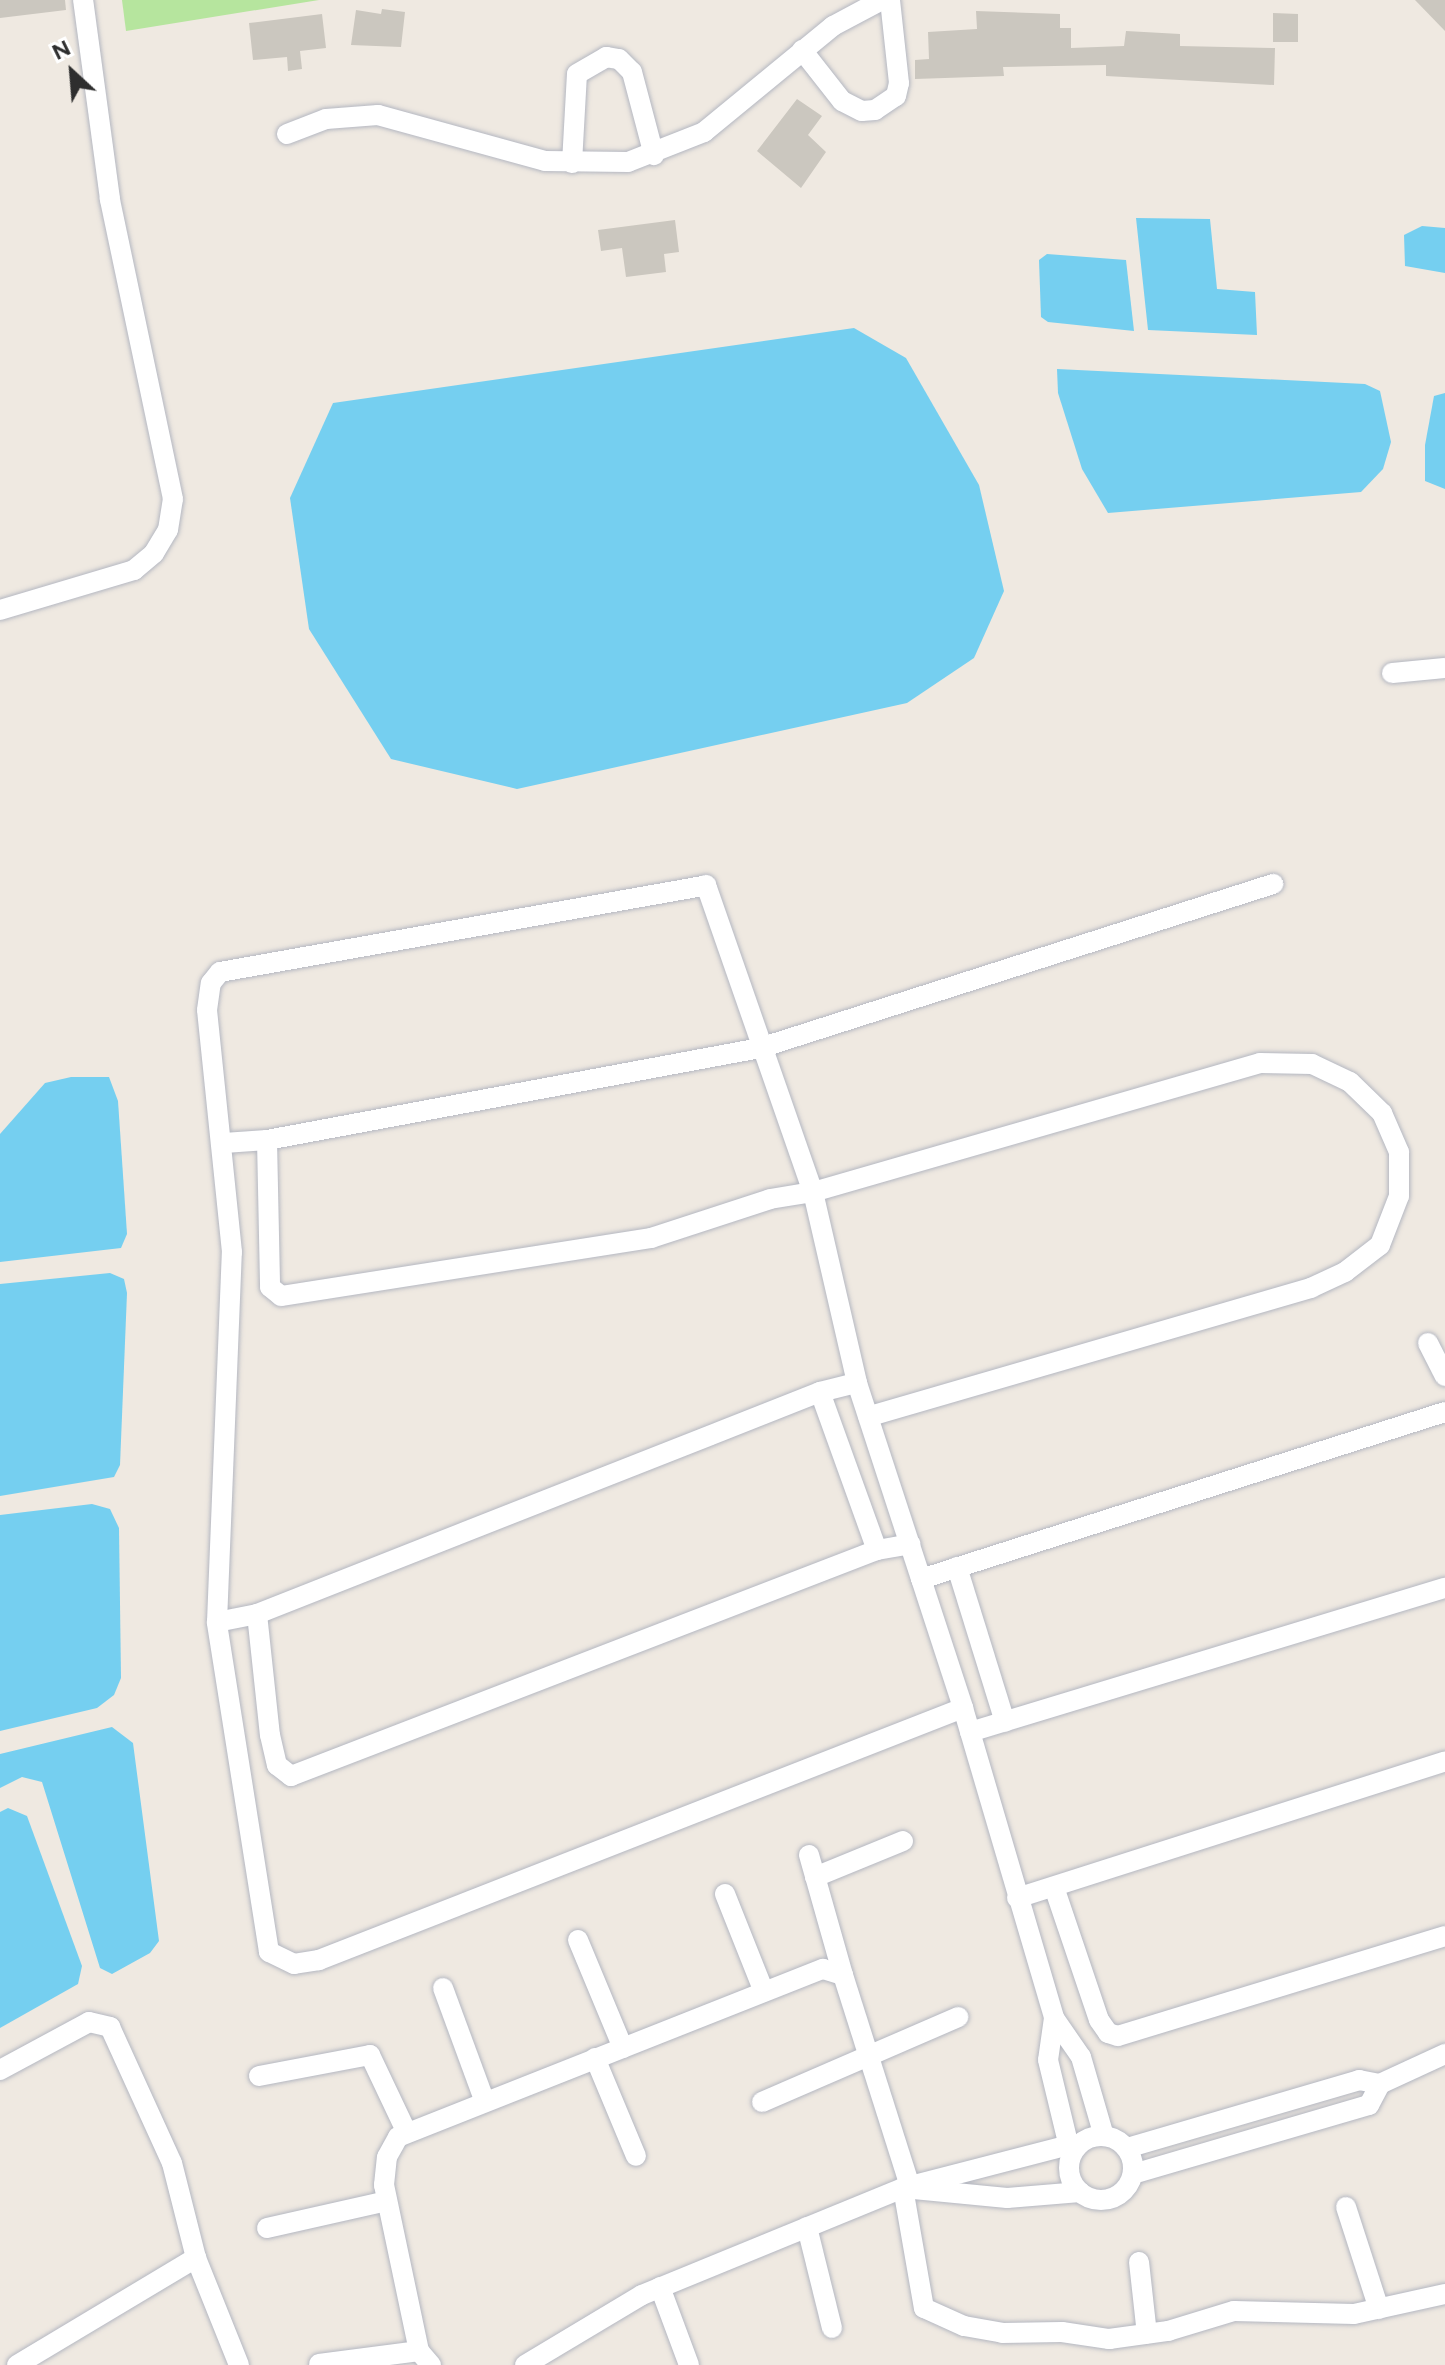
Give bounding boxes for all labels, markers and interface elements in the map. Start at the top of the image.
north arrow [32,32,112,112]
text: N [48,34,75,66]

